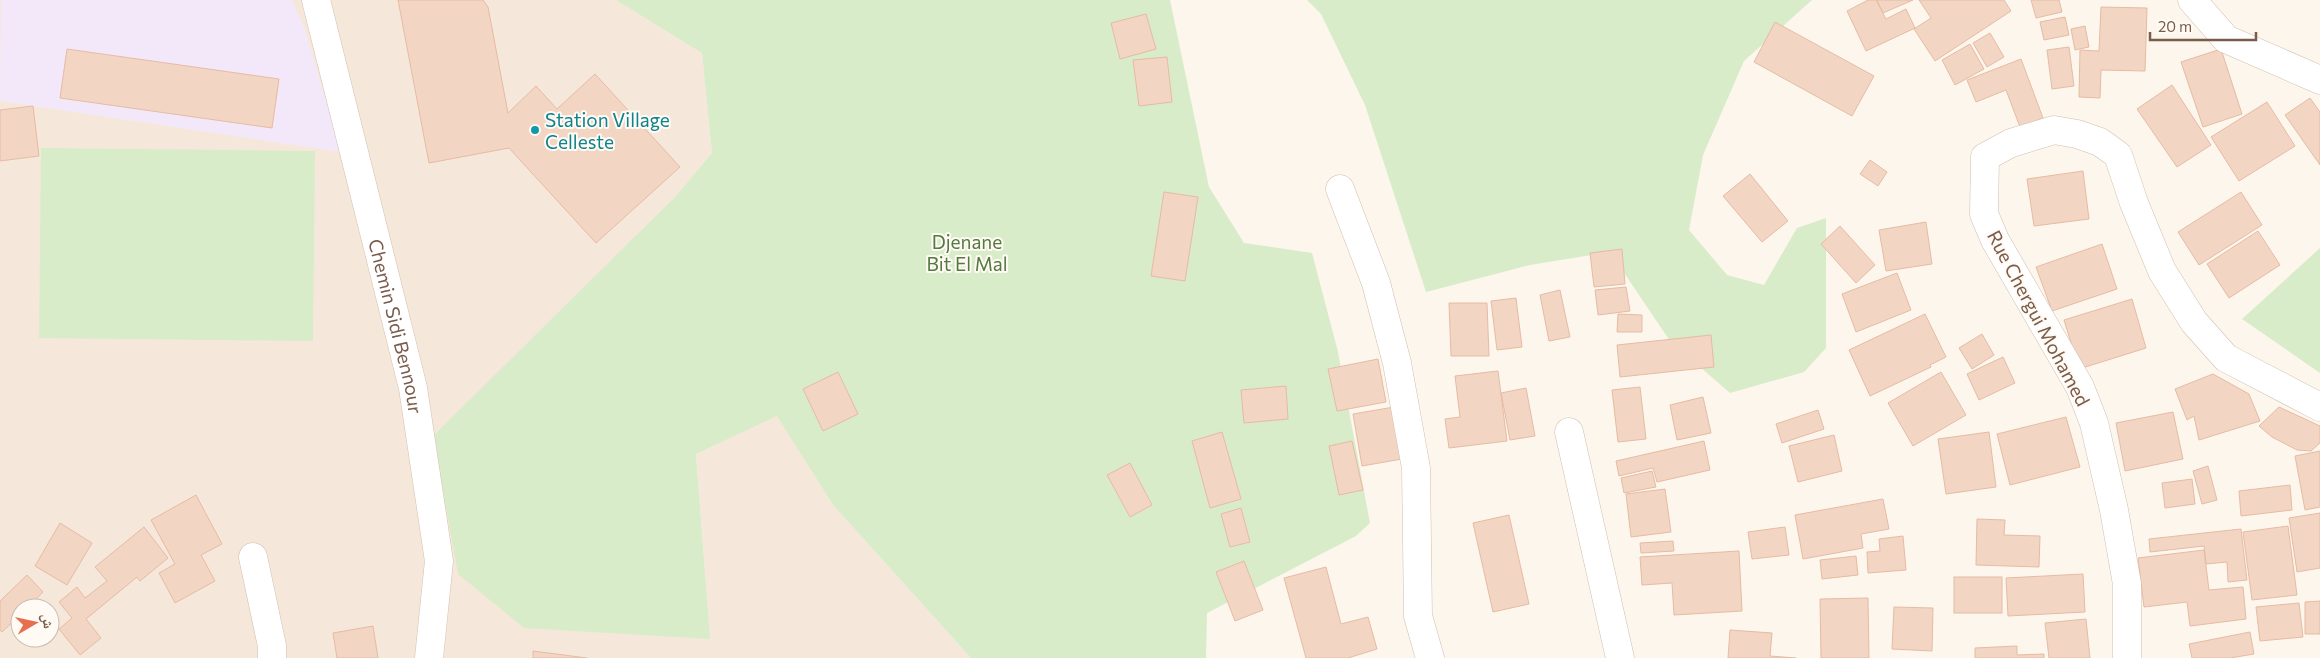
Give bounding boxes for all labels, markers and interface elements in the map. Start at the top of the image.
scale bar [2150,10,2256,42]
text: 20 m [2158,17,2192,35]
place label: Station Village Celleste [545,108,670,153]
marker: Station Village Celleste [529,124,541,136]
street label: Rue Chergui Mohamed [1983,226,2095,410]
park label: Djenane Bit El Mal [926,230,1008,275]
street label: Chemin Sidi Bennour [365,236,428,415]
north arrow [10,598,60,648]
text: ش [38,612,58,630]

